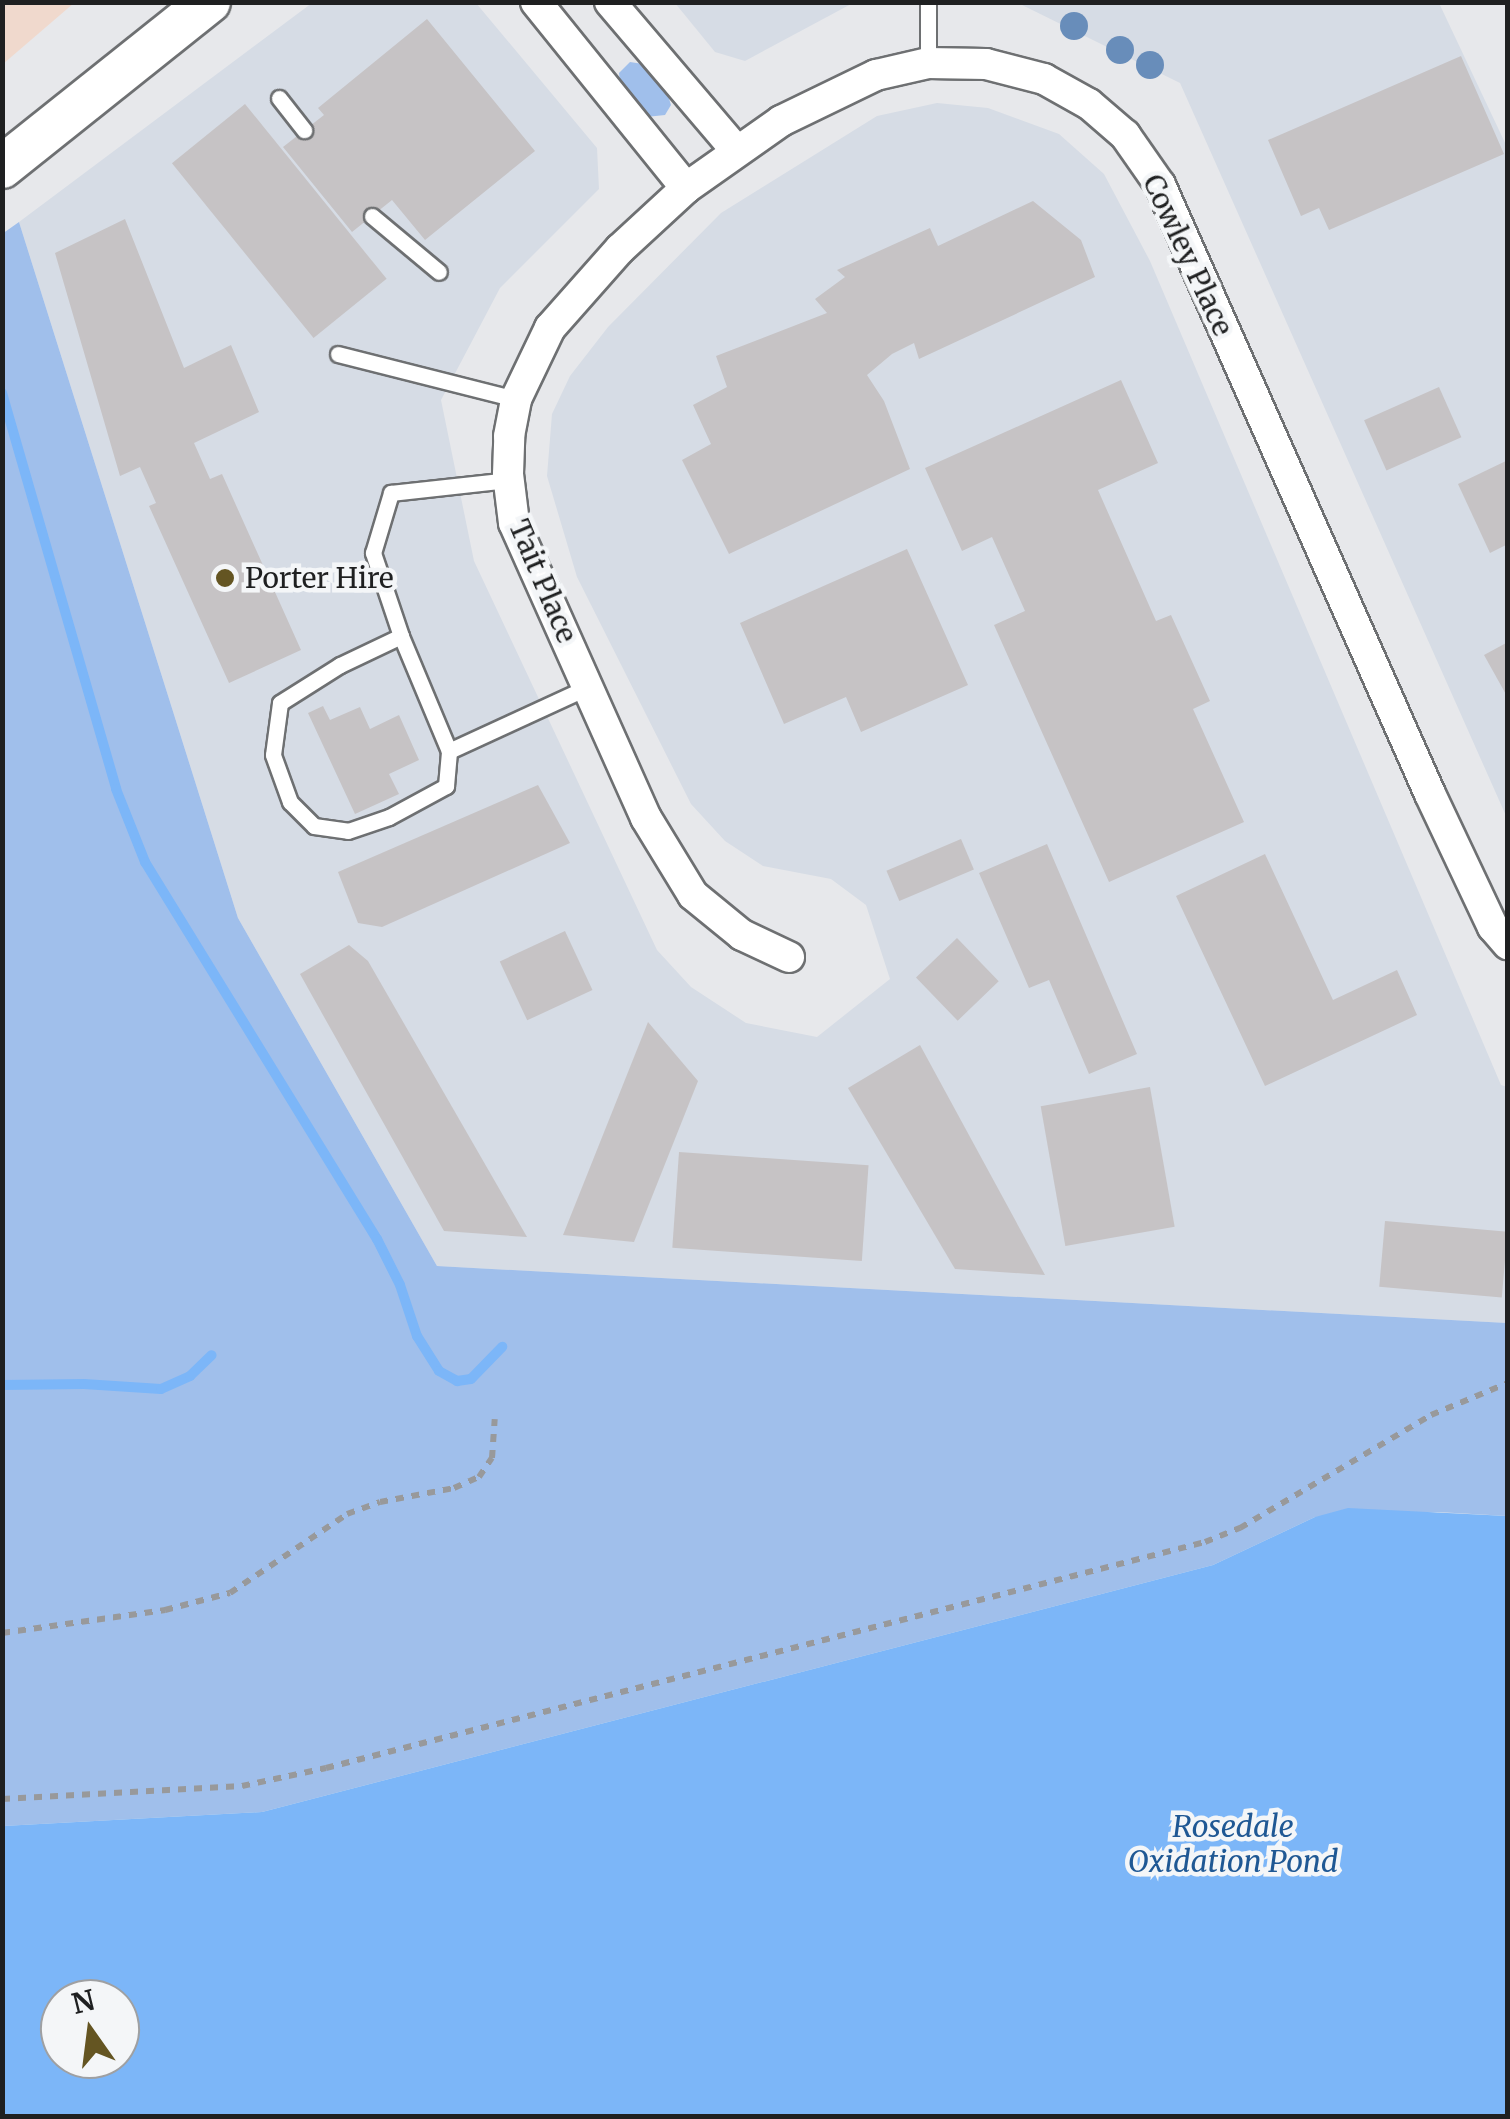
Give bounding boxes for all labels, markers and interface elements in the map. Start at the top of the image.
street label: Cowley Place [1136,169,1240,341]
street label: Tait Place [502,514,584,648]
place label: Porter Hire [245,561,394,595]
marker: Porter Hire [214,567,236,589]
water label: Rosedale Oxidation Pond [1128,1808,1338,1878]
north arrow [40,1979,140,2079]
text: N [68,1982,98,2022]

